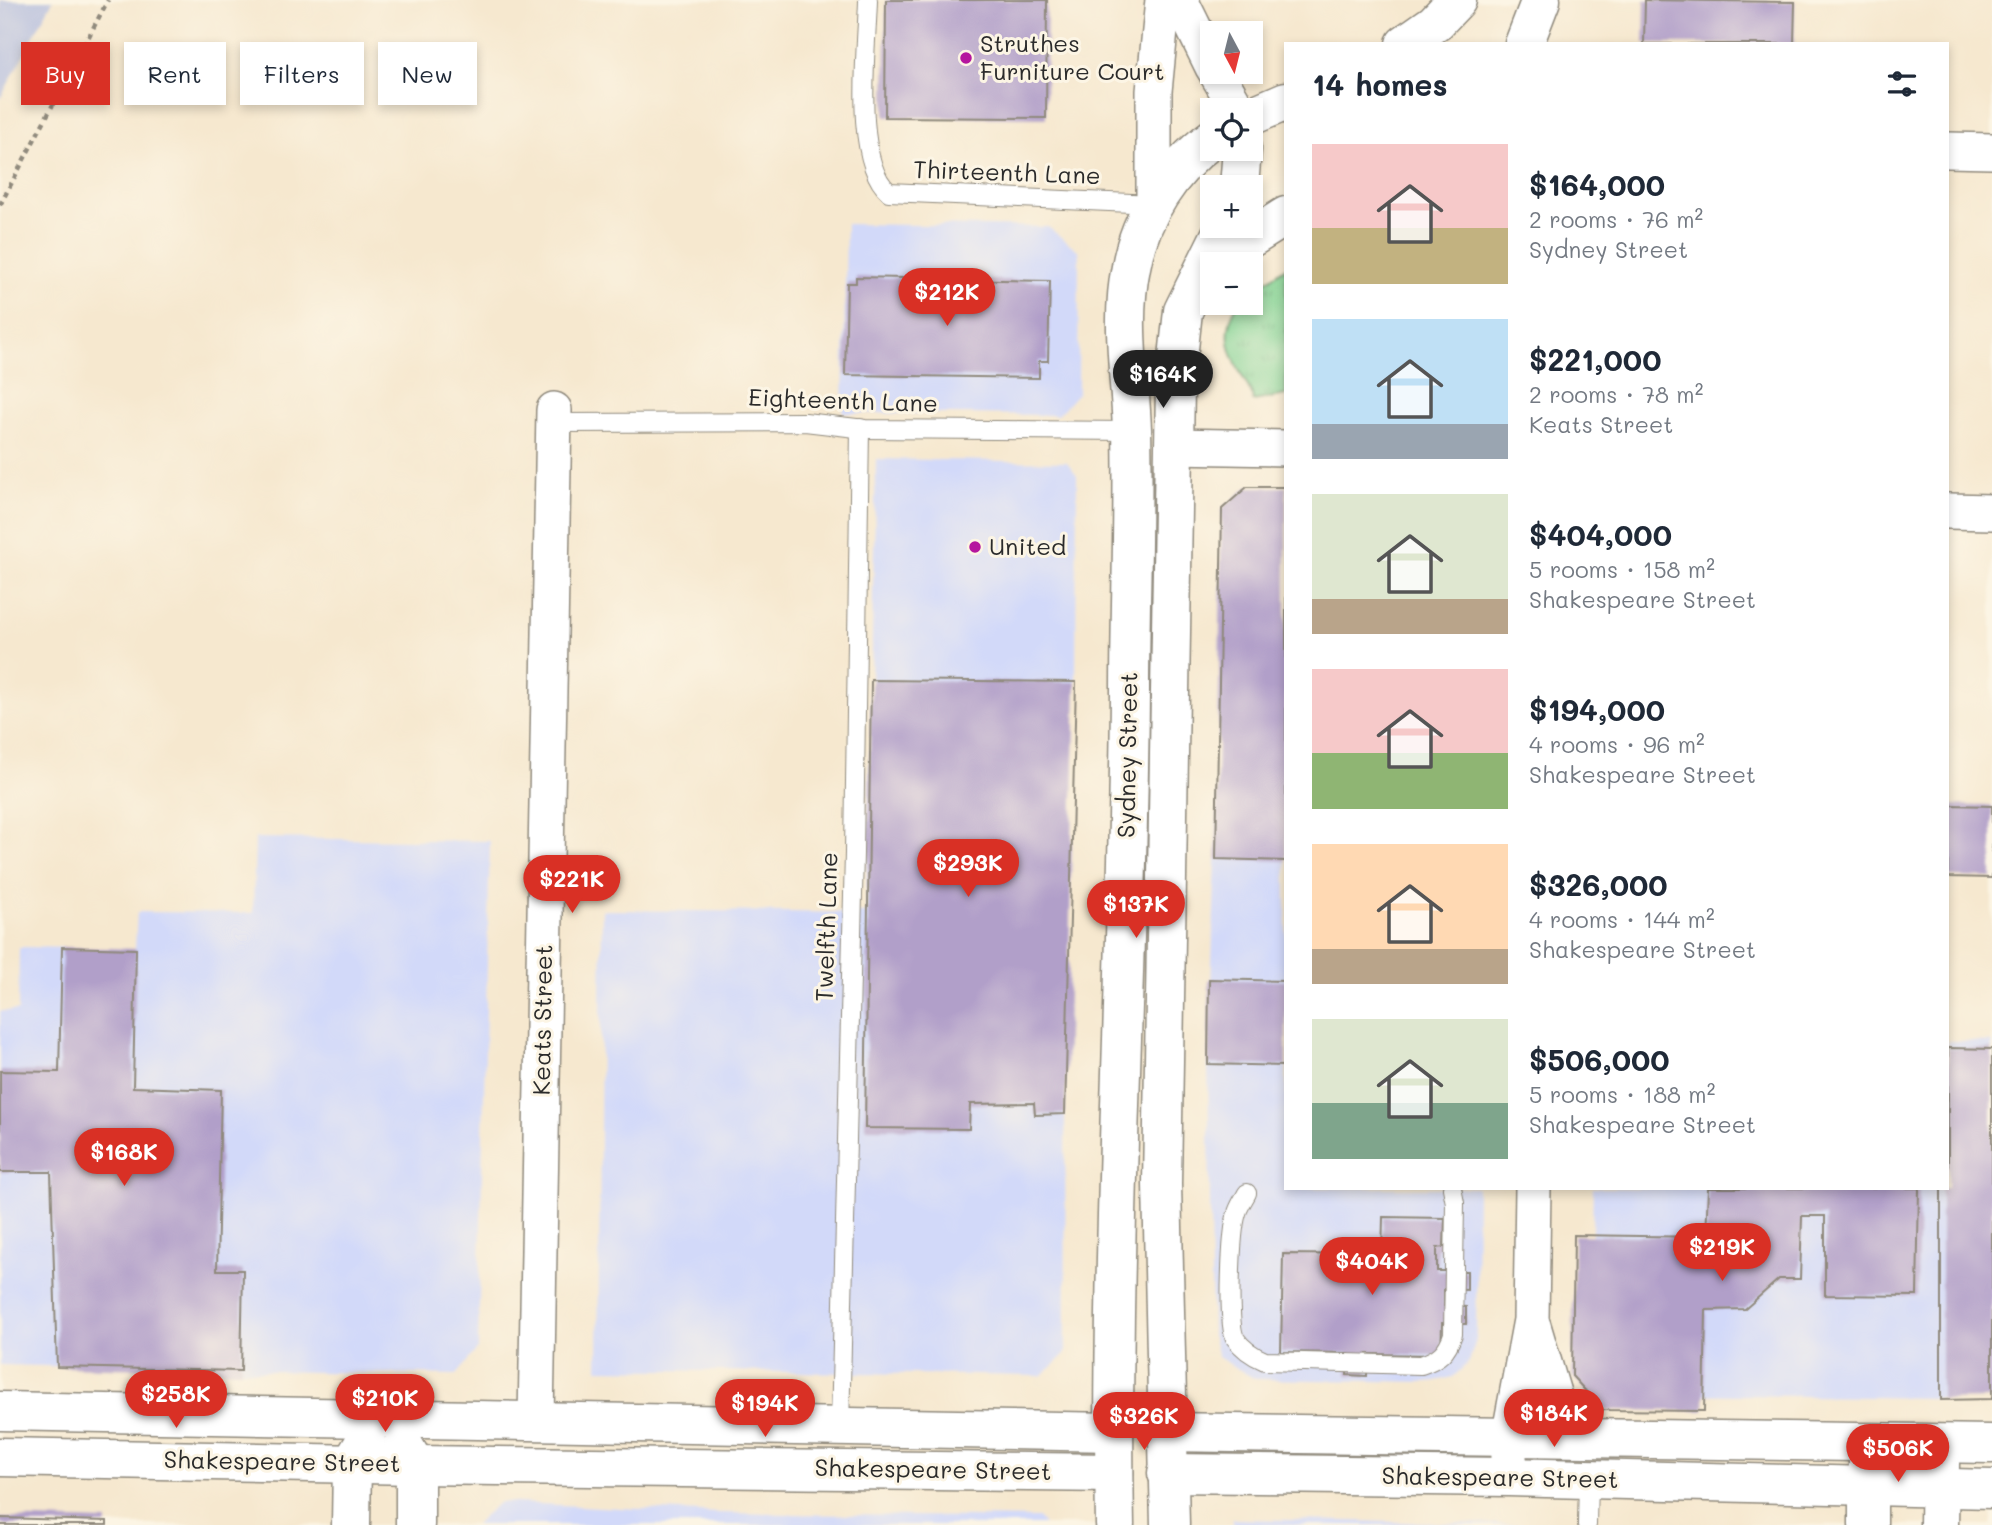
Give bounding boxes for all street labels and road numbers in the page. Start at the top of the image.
street label: Thirteenth Lane [913,153,1101,190]
street label: Eighteenth Lane [748,381,938,418]
street label: Sydney Street [1110,672,1143,838]
street label: Twelfth Lane [807,852,844,1002]
street label: Keats Street [525,944,558,1096]
street label: Shakespeare Street [163,1443,401,1478]
street label: Shakespeare Street [814,1451,1052,1486]
street label: Shakespeare Street [1381,1459,1619,1494]

